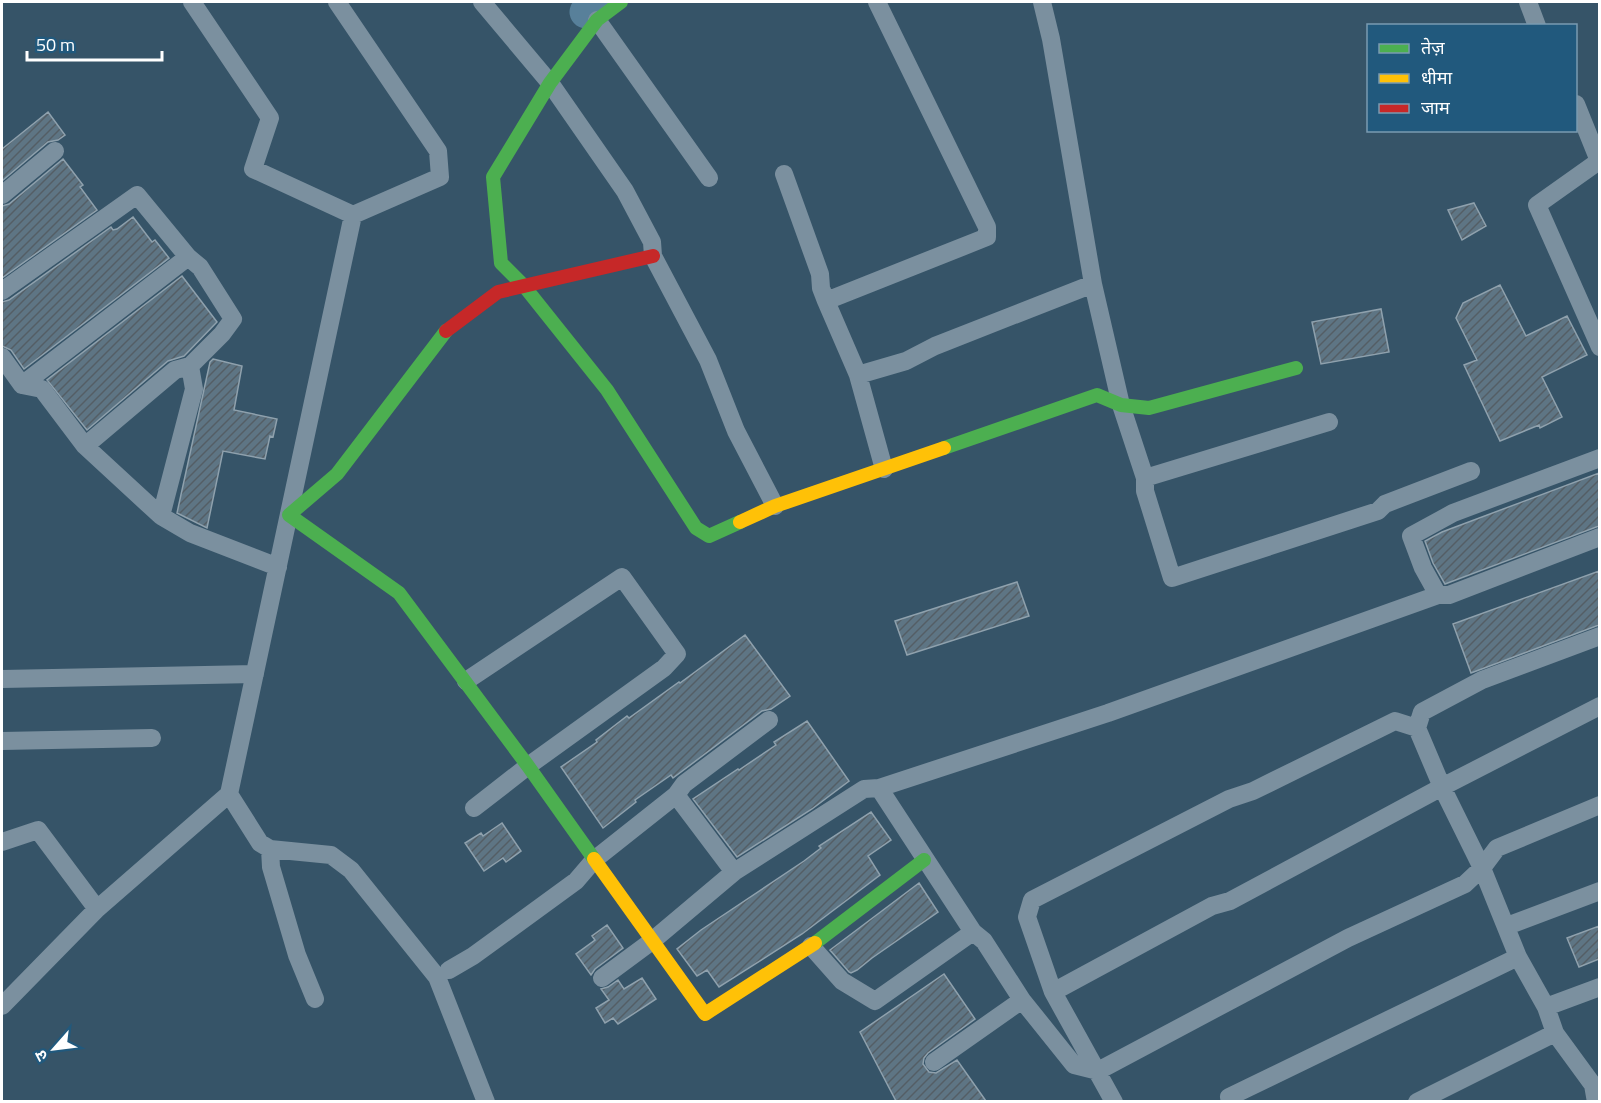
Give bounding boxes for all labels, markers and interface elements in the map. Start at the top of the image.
scale bar [27,24,162,62]
legend [1367,24,1577,132]
text: 50 m [36,31,75,58]
text: तेज़ [1421,34,1445,61]
text: धीमा [1421,64,1452,91]
text: जाम [1421,94,1451,121]
north arrow [24,1019,84,1079]
text: उ [28,1046,54,1066]

